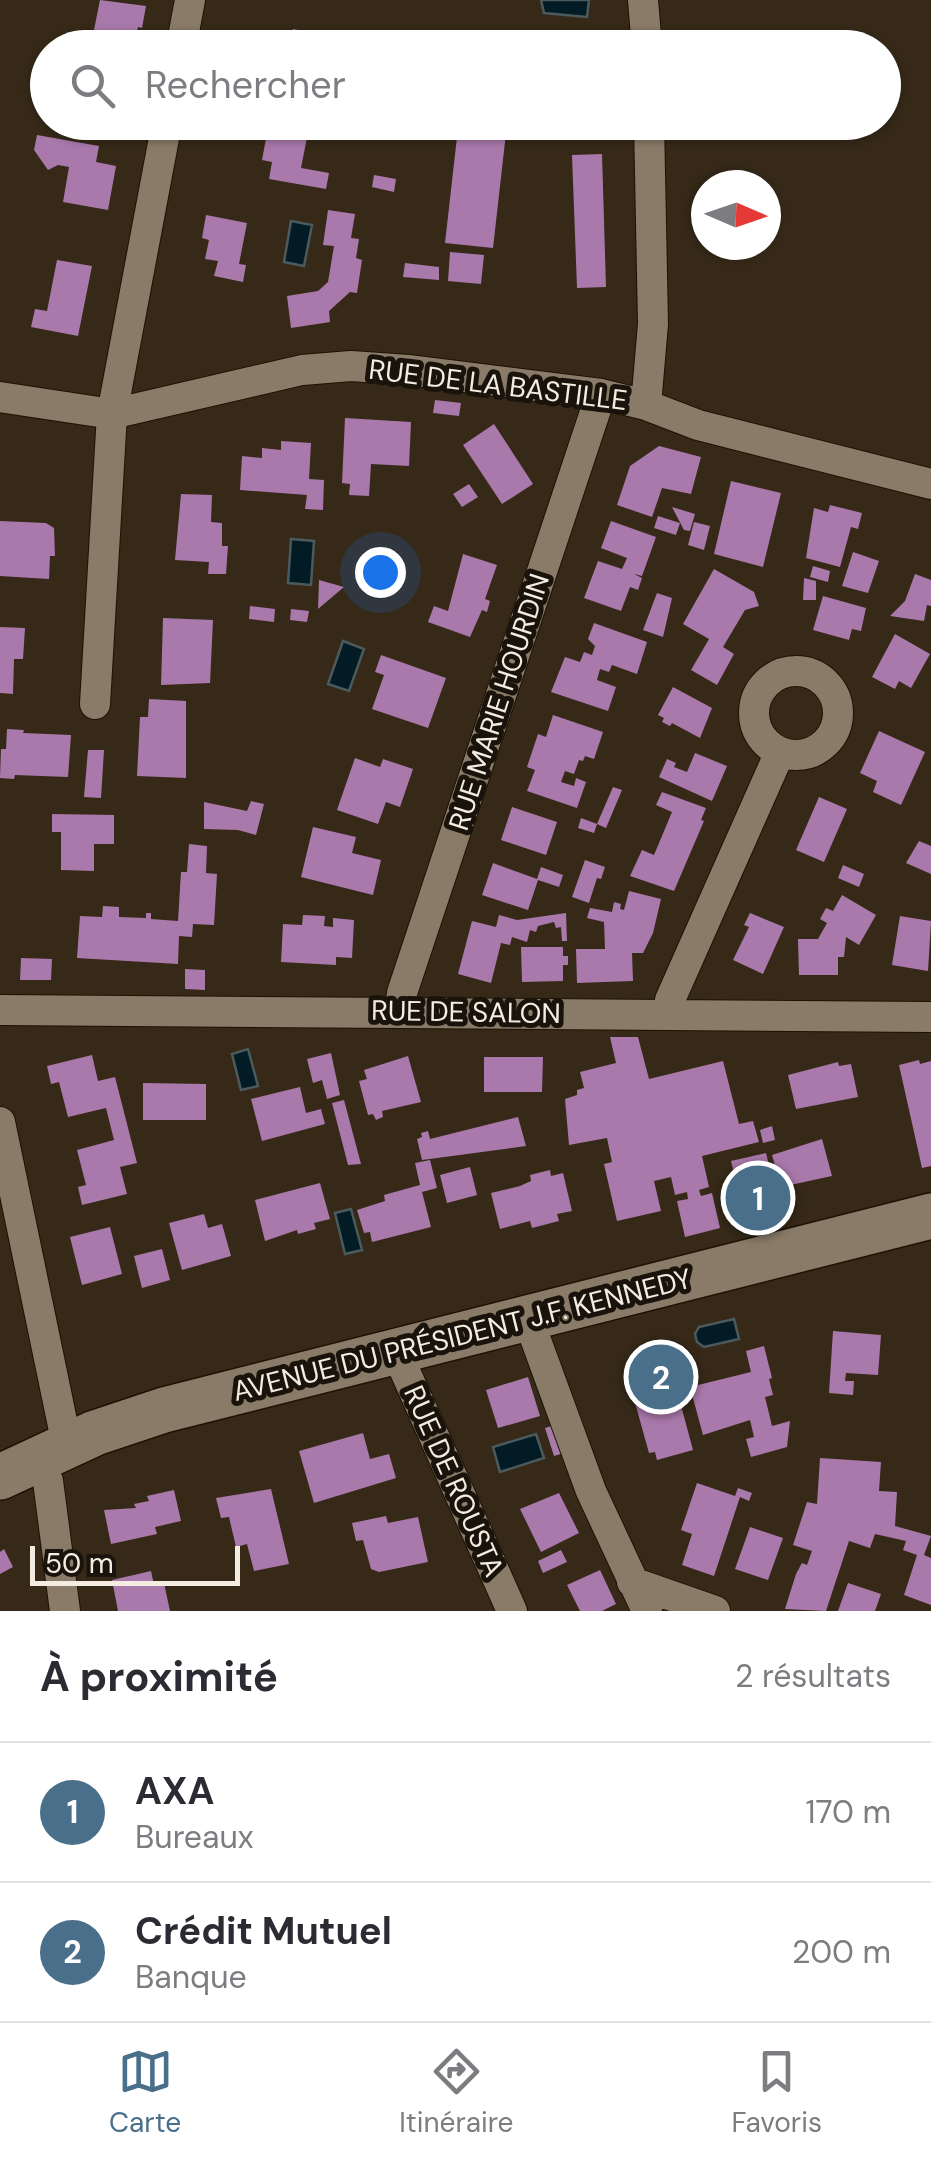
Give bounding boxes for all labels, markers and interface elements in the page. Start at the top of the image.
search box [30,30,901,140]
icon: search [65,58,120,113]
text: Rechercher [145,60,346,110]
north arrow [691,170,781,260]
street label: RUE DE LA BASTILLE [367,351,629,419]
your location [355,547,406,598]
street label: RUE MARIE HOURDIN [440,569,558,835]
street label: RUE DE SALON [371,992,561,1032]
pin: 1 [726,1160,790,1236]
street label: AVENUE DU PRÉSIDENT J.F. KENNEDY [229,1260,695,1410]
pin: 2 [628,1340,694,1414]
street label: RUE DE ROUSTA [395,1380,513,1582]
scale bar [30,1541,240,1586]
text: 50 m [45,1545,114,1582]
text: À proximité [40,1649,278,1704]
text: 2 résultats [735,1655,891,1697]
text: AXA [135,1766,214,1816]
text: 1 [67,1791,78,1833]
text: 170 m [805,1791,891,1833]
text: Bureaux [135,1816,254,1858]
text: Crédit Mutuel [135,1906,392,1956]
text: 2 [63,1931,82,1973]
text: 200 m [792,1931,891,1973]
text: Banque [135,1956,247,1998]
tab: Carte [109,2044,181,2141]
tab: Itinéraire [399,2044,513,2141]
tab: Favoris [731,2044,822,2141]

